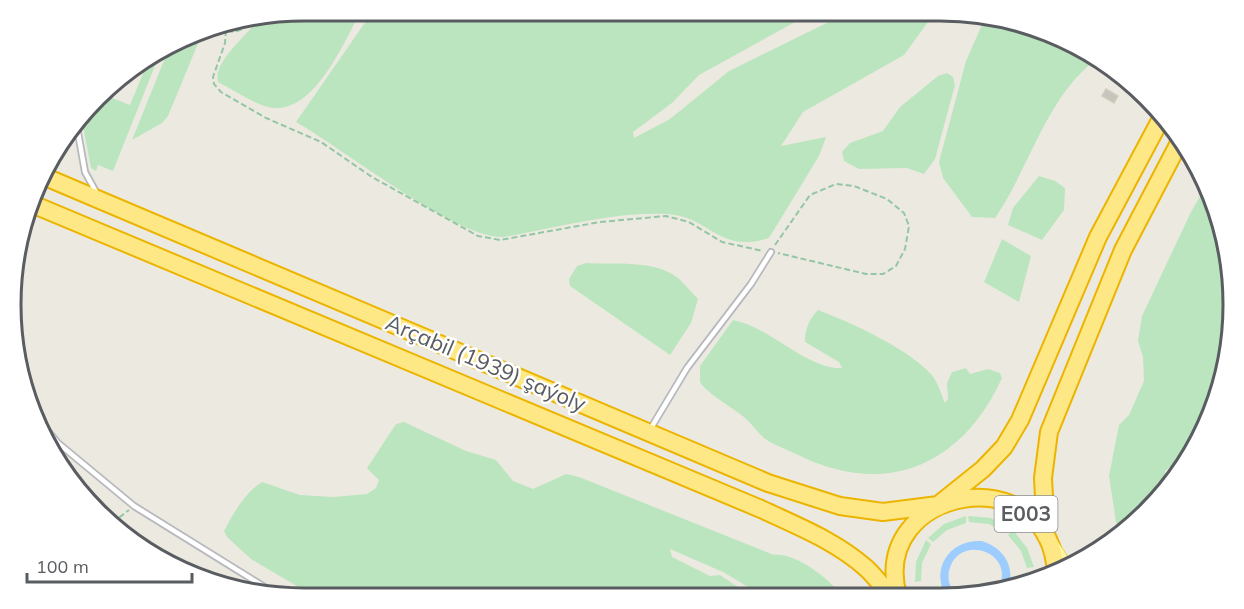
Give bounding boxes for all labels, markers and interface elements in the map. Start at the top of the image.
street label: Arçabil (1939) şaýoly [382,308,591,418]
road number: E003 [994,496,1058,532]
scale bar [27,546,192,584]
text: 100 m [36,555,89,578]

